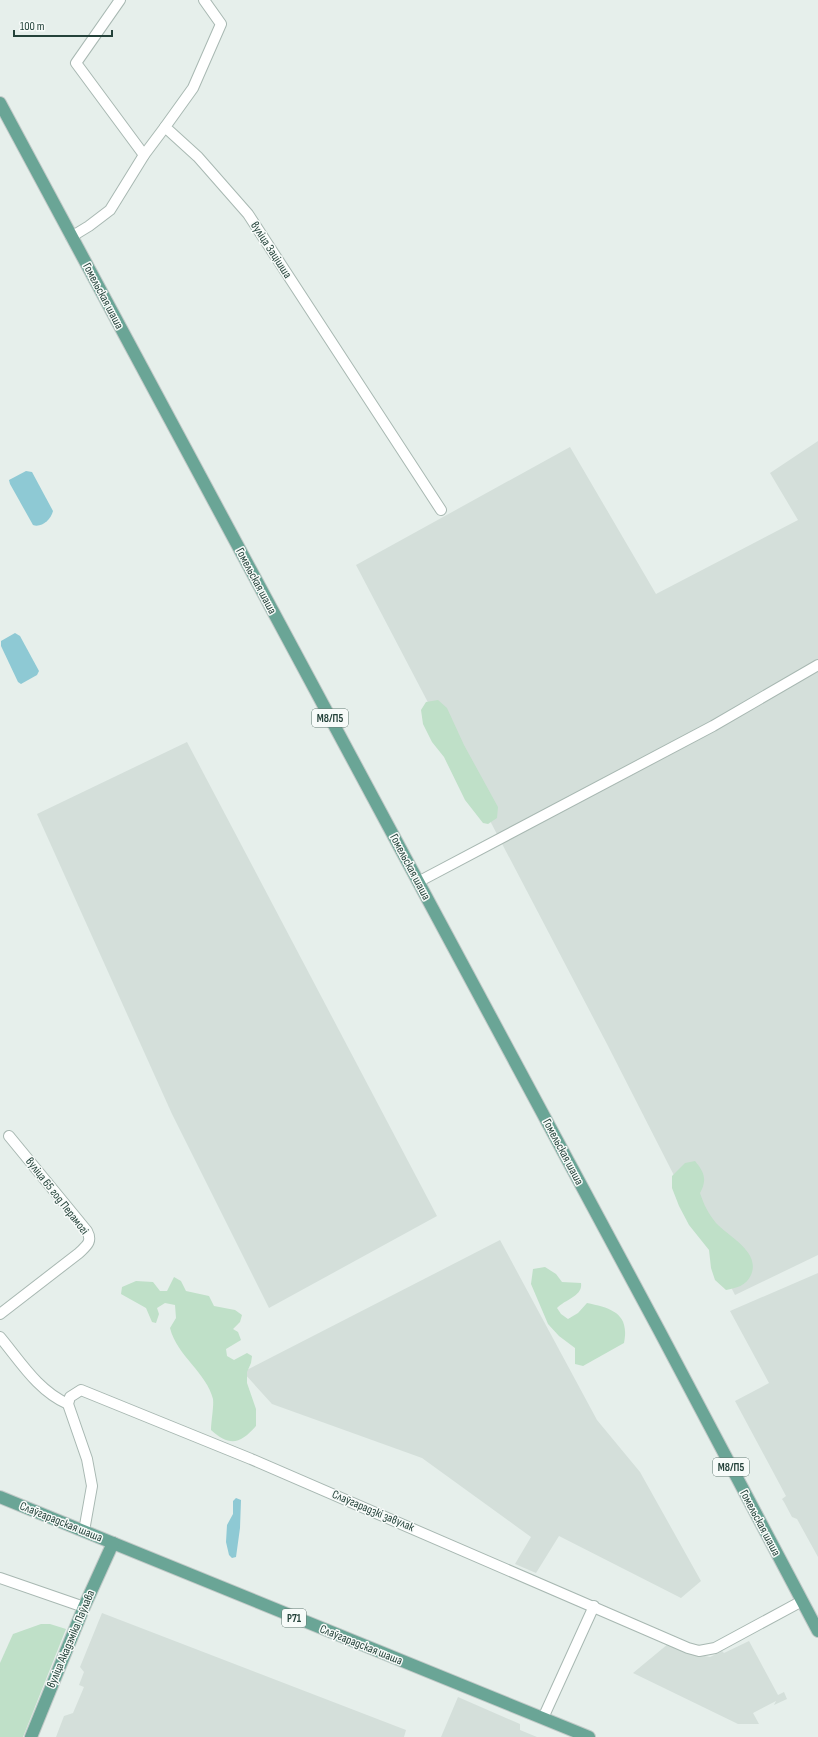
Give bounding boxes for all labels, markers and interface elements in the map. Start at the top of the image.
scale bar [14,12,112,38]
text: 100 m [20,19,45,34]
street label: вуліца Зацішша [247,219,295,282]
street label: Гомельская шаша [79,260,127,332]
street label: Гомельская шаша [232,545,280,617]
road number: М8/П5 [312,709,348,727]
street label: Гомельская шаша [386,831,434,903]
street label: Гомельская шаша [539,1116,587,1188]
street label: вуліца 65 год Перамогі [22,1154,92,1238]
road number: М8/П5 [713,1458,749,1476]
street label: Слаўгарадзкі завулак [330,1487,417,1535]
street label: Гомельская шаша [736,1487,784,1559]
street label: Слаўгарадская шаша [17,1499,105,1546]
street label: вуліца Акадэміка Паўлава [44,1588,98,1690]
road number: Р71 [282,1609,306,1627]
street label: Слаўгарадская шаша [317,1622,405,1669]

